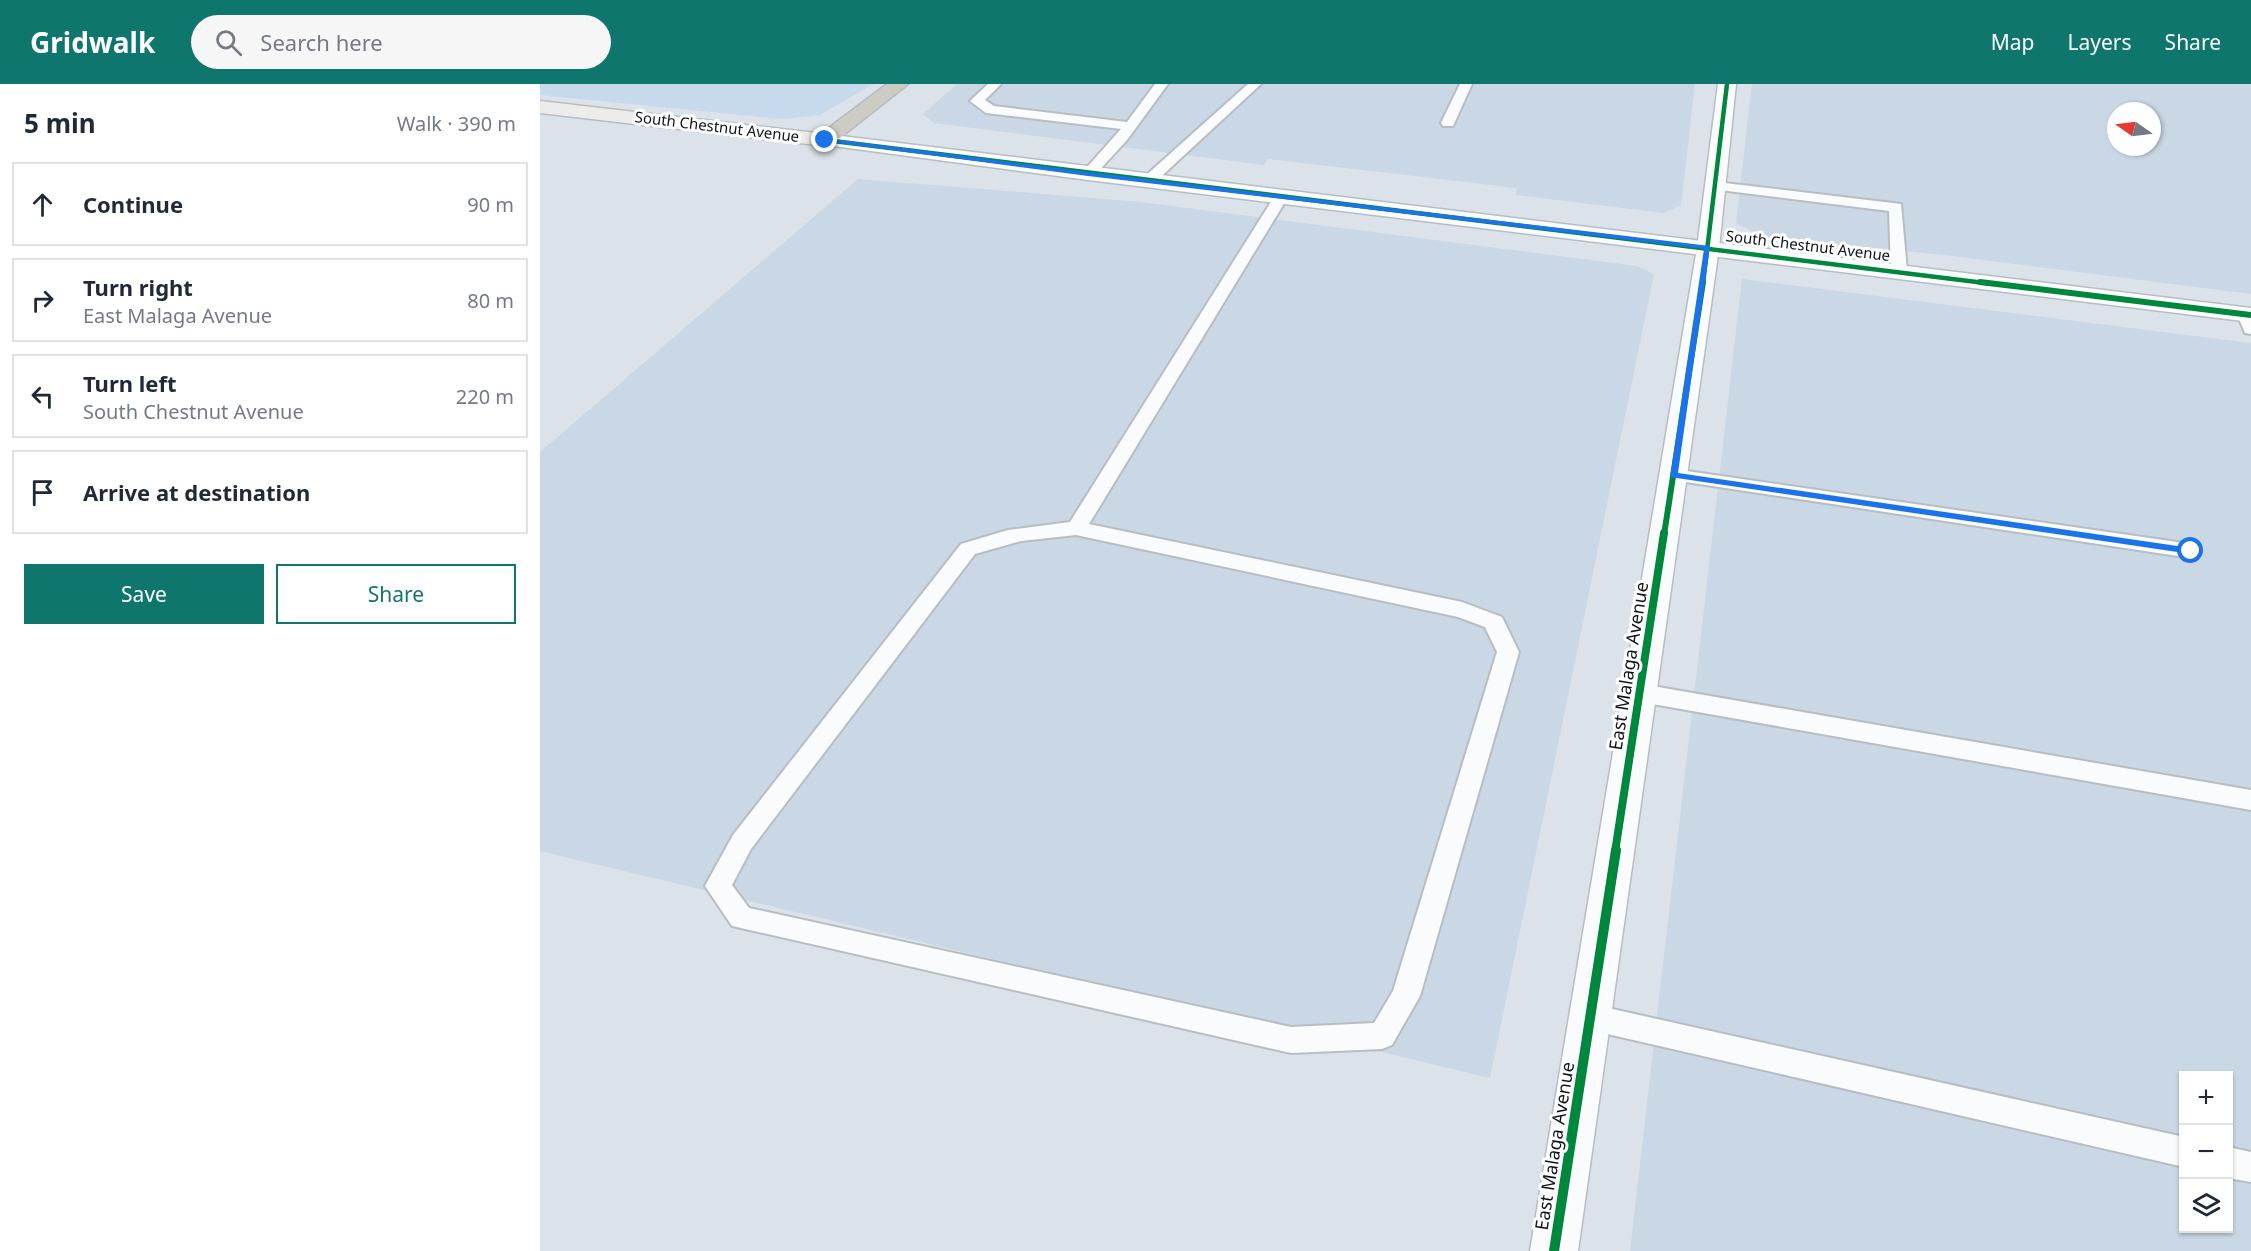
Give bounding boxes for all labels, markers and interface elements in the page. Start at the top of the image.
search box [191,15,611,69]
text: Gridwalk [30,23,155,61]
icon: search [212,26,245,59]
text: Search here [260,27,383,57]
text: Map [1991,28,2035,56]
text: Layers [2068,28,2132,56]
text: Share [2165,28,2221,56]
north arrow [2107,102,2161,156]
text: 5 min [24,105,96,141]
street label: South Chestnut Avenue [634,106,800,146]
text: Walk · 390 m [397,110,516,137]
route end [811,126,837,152]
icon: ahead [26,188,59,221]
text: Continue [83,189,183,219]
text: 90 m [467,191,514,218]
street label: South Chestnut Avenue [1725,225,1891,265]
text: Turn right [83,272,193,302]
icon: right [26,284,59,317]
text: 80 m [467,287,514,314]
text: East Malaga Avenue [83,302,272,329]
text: Turn left [83,368,177,398]
icon: left [26,380,59,413]
text: 220 m [456,383,514,410]
text: South Chestnut Avenue [83,398,304,425]
icon: arrive [26,476,59,509]
text: Arrive at destination [83,477,310,507]
route start [2177,537,2203,563]
button: Save [24,564,264,624]
button: Share [276,564,516,624]
street label: East Malaga Avenue [1603,580,1653,752]
street label: East Malaga Avenue [1529,1060,1579,1232]
map controls [2179,1071,2233,1233]
button: + [2179,1071,2233,1125]
button: − [2179,1125,2233,1179]
button: layers [2179,1179,2233,1233]

